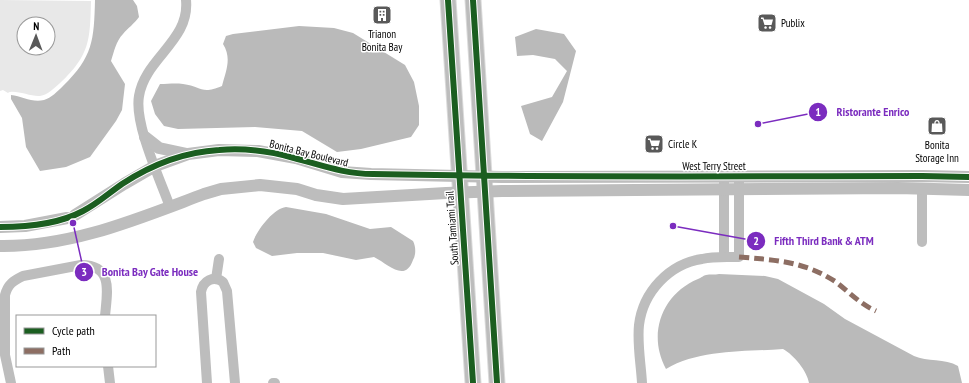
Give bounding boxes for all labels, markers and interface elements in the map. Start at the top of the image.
building icon: Trianon Bonita Bay [371,4,393,26]
supermarket icon: Publix [756,12,778,34]
north arrow [16,16,56,56]
place label: Publix [781,16,805,30]
text: N [33,19,39,33]
place label: Trianon Bonita Bay [362,27,403,54]
callout: Ristorante Enrico [808,100,917,124]
text: 1 [815,104,821,119]
text: Ristorante Enrico [837,104,910,119]
shop icon: Bonita Storage Inn [926,115,948,137]
supermarket icon: Circle K [643,133,665,155]
street label: Bonita Bay Boulevard [268,136,350,170]
place label: Circle K [668,137,698,151]
place label: Bonita Storage Inn [915,138,959,165]
street label: West Terry Street [682,159,746,173]
street label: South Tamiami Trail [442,190,462,266]
callout: Fifth Third Bank & ATM [746,229,882,253]
text: 2 [753,233,759,248]
text: Fifth Third Bank & ATM [774,233,874,248]
callout: Bonita Bay Gate House [74,260,206,284]
text: 3 [81,264,87,279]
text: Bonita Bay Gate House [102,264,198,279]
legend [16,315,156,367]
text: Cycle path [52,323,95,338]
text: Path [52,343,70,358]

